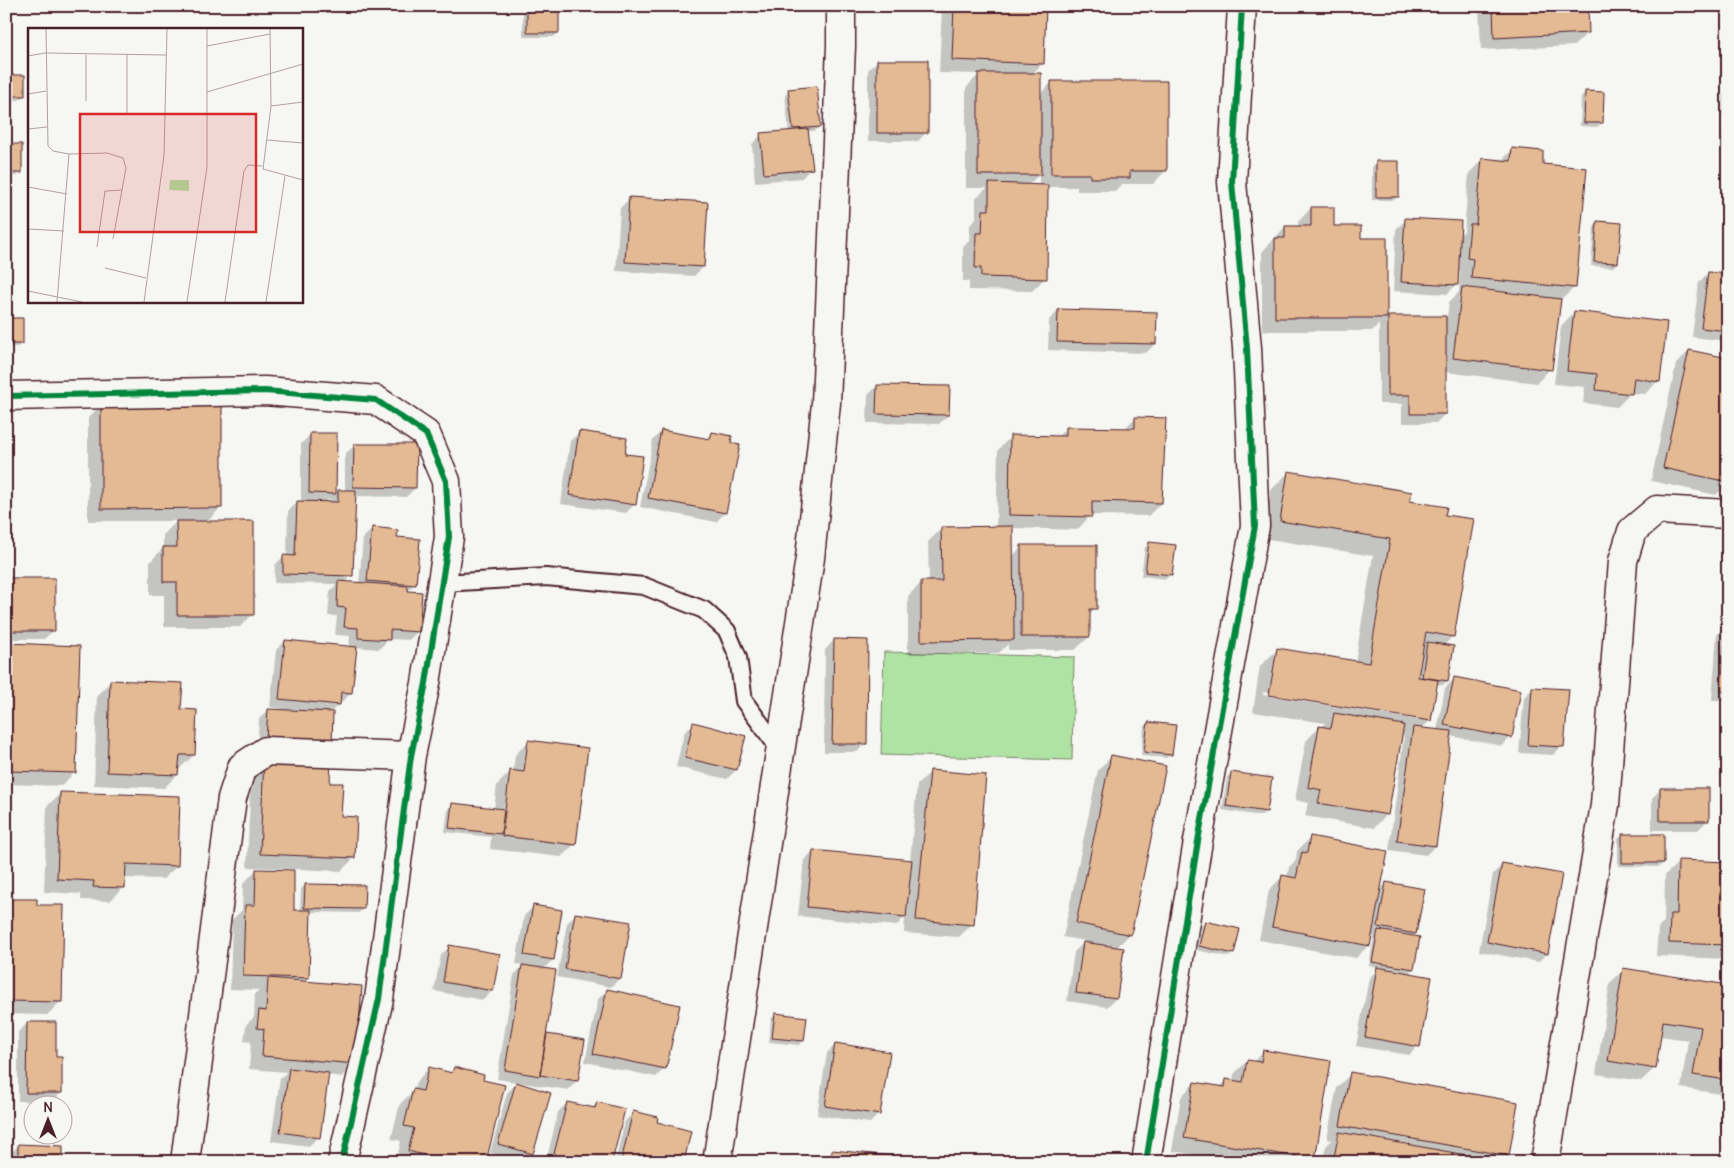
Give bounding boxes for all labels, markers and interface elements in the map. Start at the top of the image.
inset map [28,28,302,302]
north arrow [22,1096,72,1146]
text: N [43,1098,53,1116]

